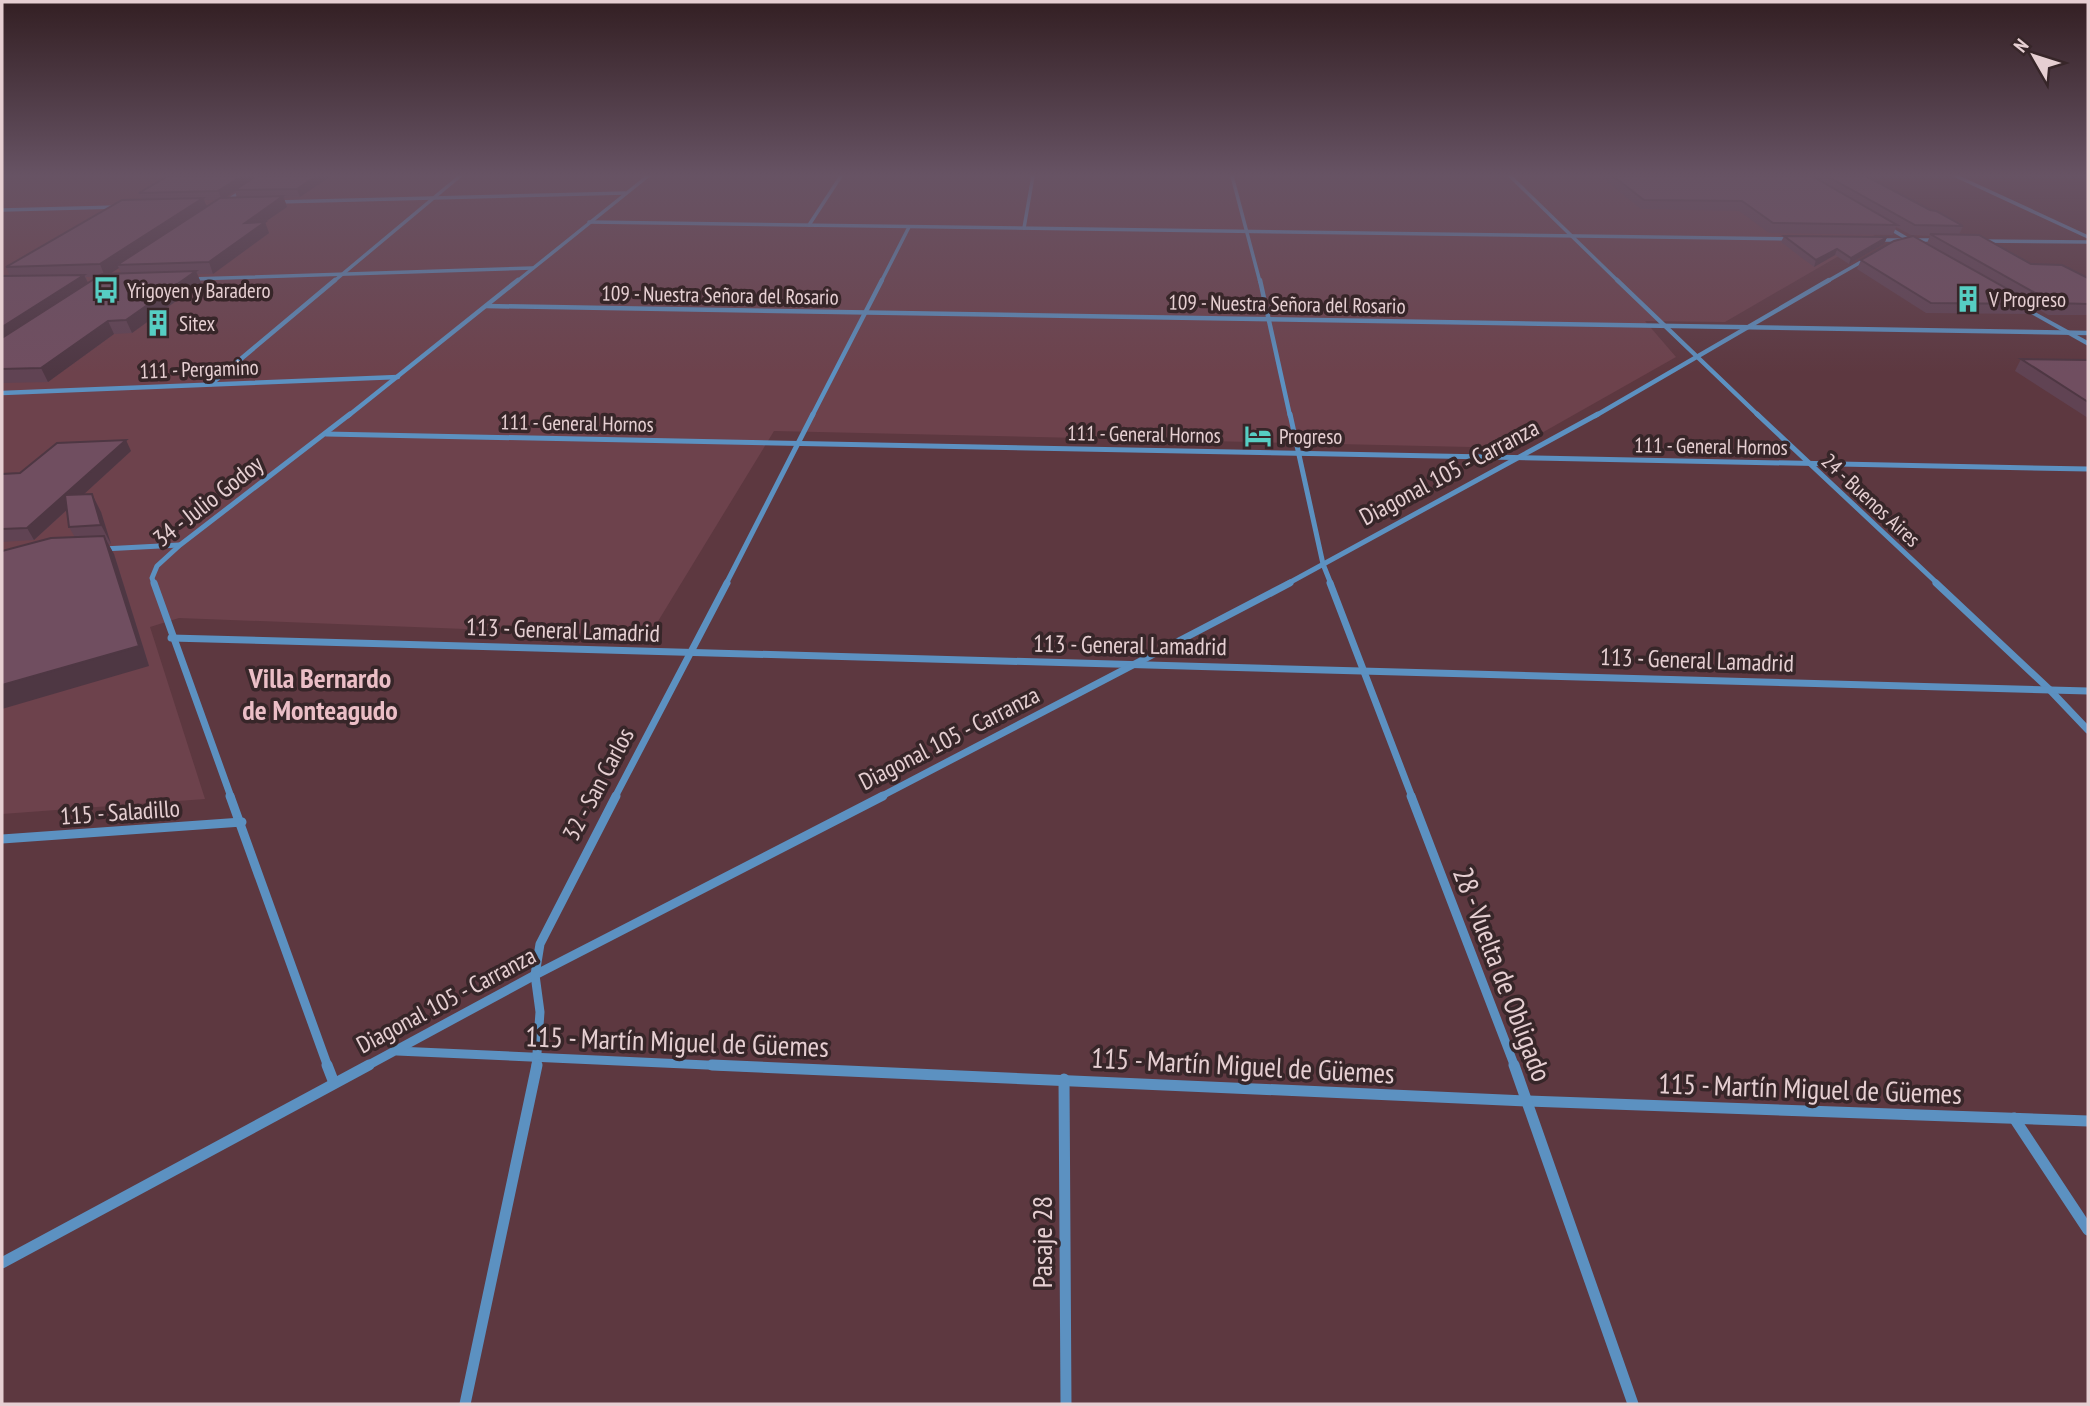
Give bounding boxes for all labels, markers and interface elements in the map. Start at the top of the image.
north arrow [1999,21,2069,91]
text: N [2008,34,2033,57]
bus stop icon: Yrigoyen y Baradero [91,275,121,305]
place label: Yrigoyen y Baradero [127,277,271,304]
street label: 109 - Nuestra Señora del Rosario [601,279,839,311]
building icon: V Progreso [1953,284,1983,314]
place label: V Progreso [1988,286,2066,313]
street label: 109 - Nuestra Señora del Rosario [1168,288,1406,320]
building icon: Sitex [143,308,173,338]
place label: Sitex [179,310,215,337]
street label: 111 - Pergamino [139,353,259,385]
street label: 111 - General Hornos [500,408,654,438]
street label: Diagonal 105 - Carranza [1354,412,1544,532]
street label: 111 - General Hornos [1067,419,1221,449]
hotel icon: Progreso [1243,421,1273,451]
place label: Progreso [1279,423,1342,450]
street label: 111 - General Hornos [1634,431,1788,461]
street label: 24 - Buenos Aires [1816,447,1926,553]
street label: 34 - Julio Godoy [147,448,269,554]
street label: 113 - General Lamadrid [466,611,660,649]
street label: 113 - General Lamadrid [1033,628,1227,662]
street label: 113 - General Lamadrid [1600,641,1794,679]
district label: Villa Bernardo de Monteagudo [242,659,398,728]
street label: Diagonal 105 - Carranza [854,679,1044,797]
street label: 32 - San Carlos [555,722,641,846]
street label: 115 - Saladillo [59,792,181,832]
street label: 28 - Vuelta de Obligado [1445,862,1561,1086]
street label: Diagonal 105 - Carranza [351,940,541,1060]
street label: 115 - Martín Miguel de Güemes [525,1017,829,1065]
street label: 115 - Martín Miguel de Güemes [1090,1039,1396,1091]
street label: 115 - Martín Miguel de Güemes [1658,1064,1962,1112]
street label: Pasaje 28 [1023,1196,1060,1288]

